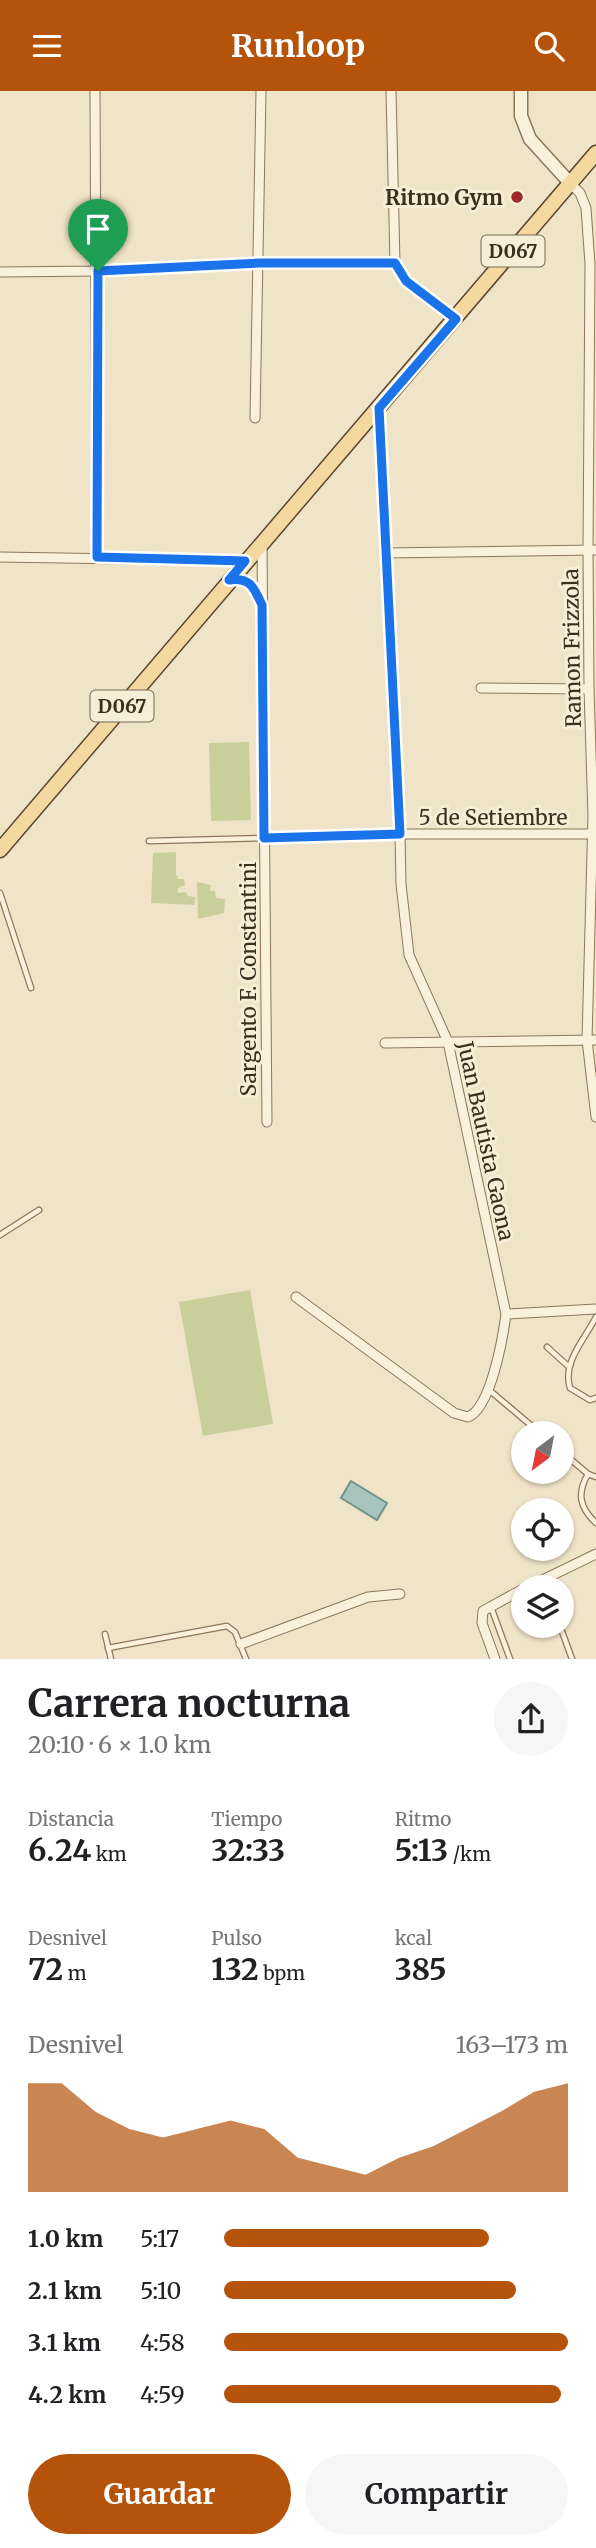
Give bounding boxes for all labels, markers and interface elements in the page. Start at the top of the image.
text: Runloop [231,26,365,66]
icon: menu [28,27,66,65]
icon: search [530,27,568,65]
place label: Ritmo Gym [385,184,503,211]
marker: Ritmo Gym [509,189,525,205]
pin [68,199,128,271]
icon: arrive [79,210,117,248]
road number: D067 [482,235,544,267]
street label: Ramon Frizzola [557,568,587,728]
road number: D067 [90,691,154,721]
street label: 5 de Setiembre [419,804,567,831]
street label: Sargento F. Constantini [235,861,262,1096]
street label: Juan Bautista Gaona [451,1038,520,1243]
north arrow [511,1421,574,1484]
map controls [511,1421,574,1638]
button: locate [511,1498,574,1561]
button: layers [511,1575,574,1638]
text: Carrera nocturna [28,1680,350,1727]
button: share [494,1682,568,1756]
text: 20:10 · 6 × 1.0 km [28,1730,211,1759]
text: Distancia [28,1807,114,1831]
text: Tiempo [211,1807,282,1831]
text: Ritmo [395,1807,451,1831]
text: 6.24 [28,1831,91,1869]
text: 32:33 [211,1831,285,1869]
text: 5:13 [395,1831,448,1869]
text: km [91,1842,127,1866]
text: /km [448,1842,491,1866]
text: Desnivel [28,1926,107,1950]
text: Pulso [211,1926,262,1950]
text: kcal [395,1926,432,1950]
text: 72 [28,1950,63,1988]
text: 132 [211,1950,259,1988]
text: 385 [395,1950,447,1988]
text: m [63,1961,87,1985]
text: bpm [259,1961,305,1985]
text: Desnivel [28,2030,123,2059]
text: 163–173 m [456,2030,568,2059]
text: 1.0 km [28,2224,103,2253]
text: 5:17 [140,2224,179,2253]
text: 2.1 km [28,2276,102,2305]
text: 5:10 [140,2276,181,2305]
text: 3.1 km [28,2328,101,2357]
text: 4:58 [140,2328,185,2357]
text: 4.2 km [28,2380,106,2409]
text: 4:59 [140,2380,185,2409]
button: Guardar [28,2454,291,2534]
button: Compartir [305,2454,568,2534]

